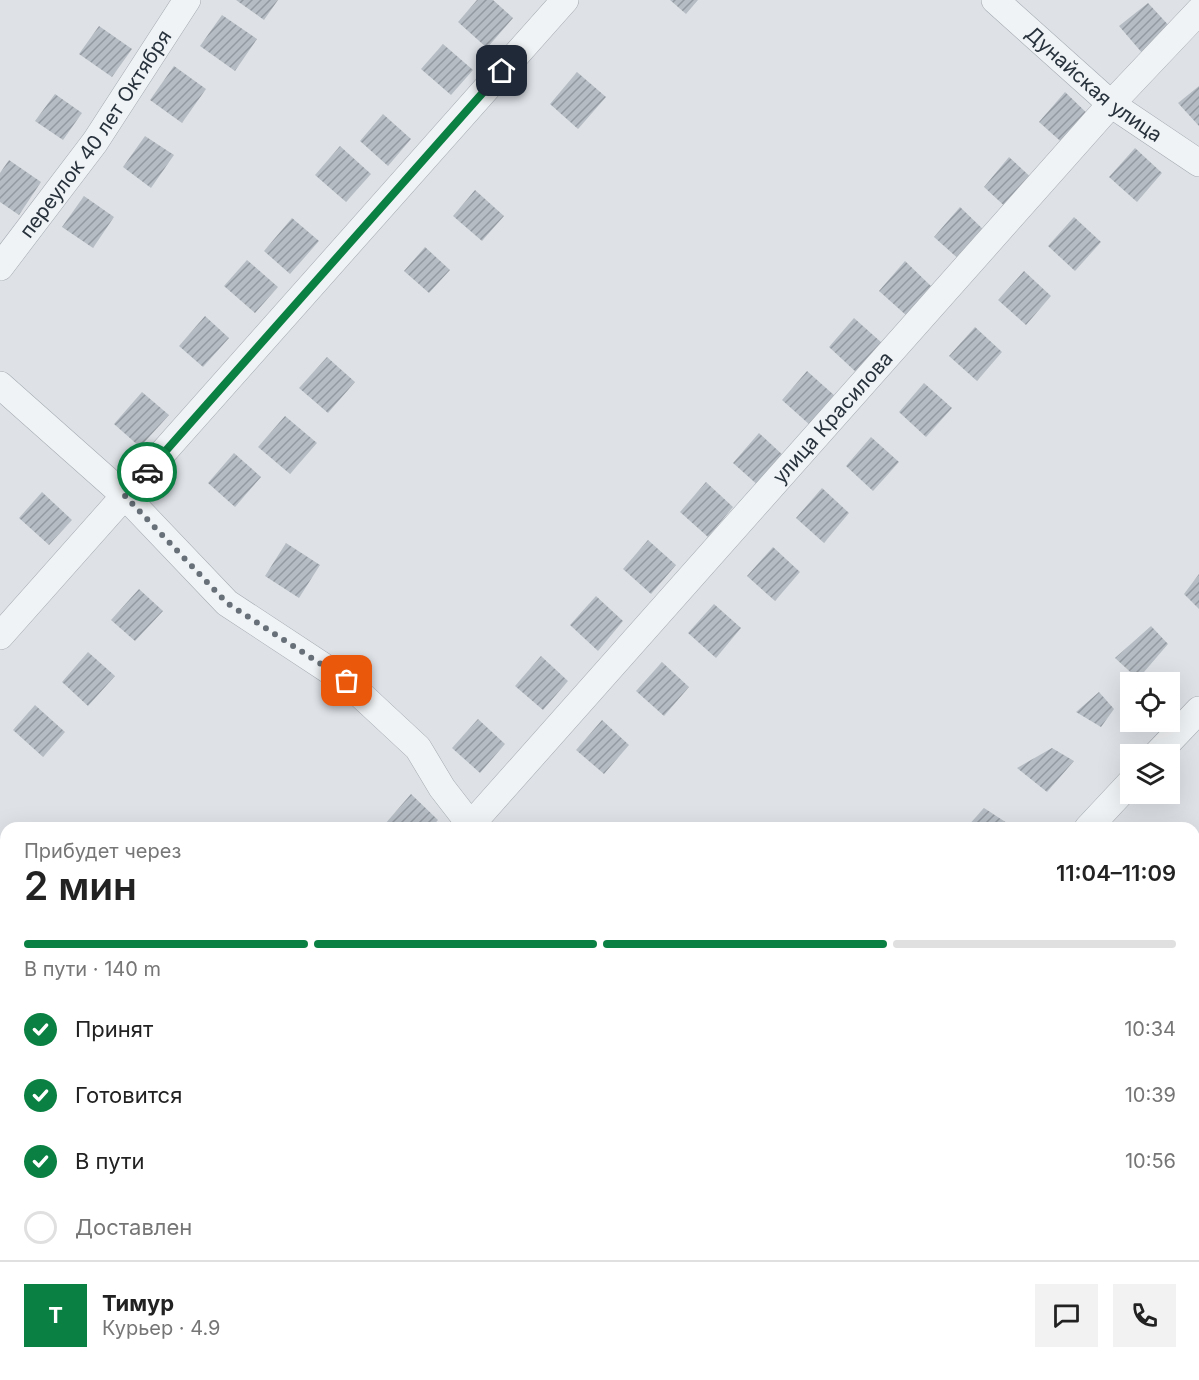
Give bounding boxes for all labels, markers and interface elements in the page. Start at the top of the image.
street label: Дунайская улица [1021,21,1167,147]
street label: переулок 40 лет Октября [15,25,176,243]
pin [476,45,527,96]
icon: home [485,54,518,87]
street label: улица Красилова [767,346,898,489]
courier [117,442,177,502]
icon: car [131,456,164,489]
pin [321,655,372,706]
icon: bag [330,664,363,697]
map controls [1120,672,1180,804]
button: locate [1120,672,1180,732]
button: layers [1120,744,1180,804]
text: Прибудет через [24,839,181,863]
text: 11:04–11:09 [1056,860,1176,886]
text: 2 мин [24,862,137,909]
text: В пути · 140 m [24,957,161,981]
icon: check [24,1013,57,1046]
text: Принят [75,1016,153,1042]
text: 10:34 [1124,1017,1176,1041]
icon: check [24,1079,57,1112]
text: Готовится [75,1082,182,1108]
text: 10:39 [1125,1083,1176,1107]
icon: check [24,1145,57,1178]
text: В пути [75,1148,144,1174]
text: 10:56 [1125,1149,1176,1173]
text: Доставлен [75,1214,192,1240]
button: chat [1035,1284,1098,1347]
button: phone [1113,1284,1176,1347]
text: Тимур [102,1290,174,1316]
text: Т [48,1302,63,1328]
text: Курьер · 4.9 [102,1316,221,1340]

